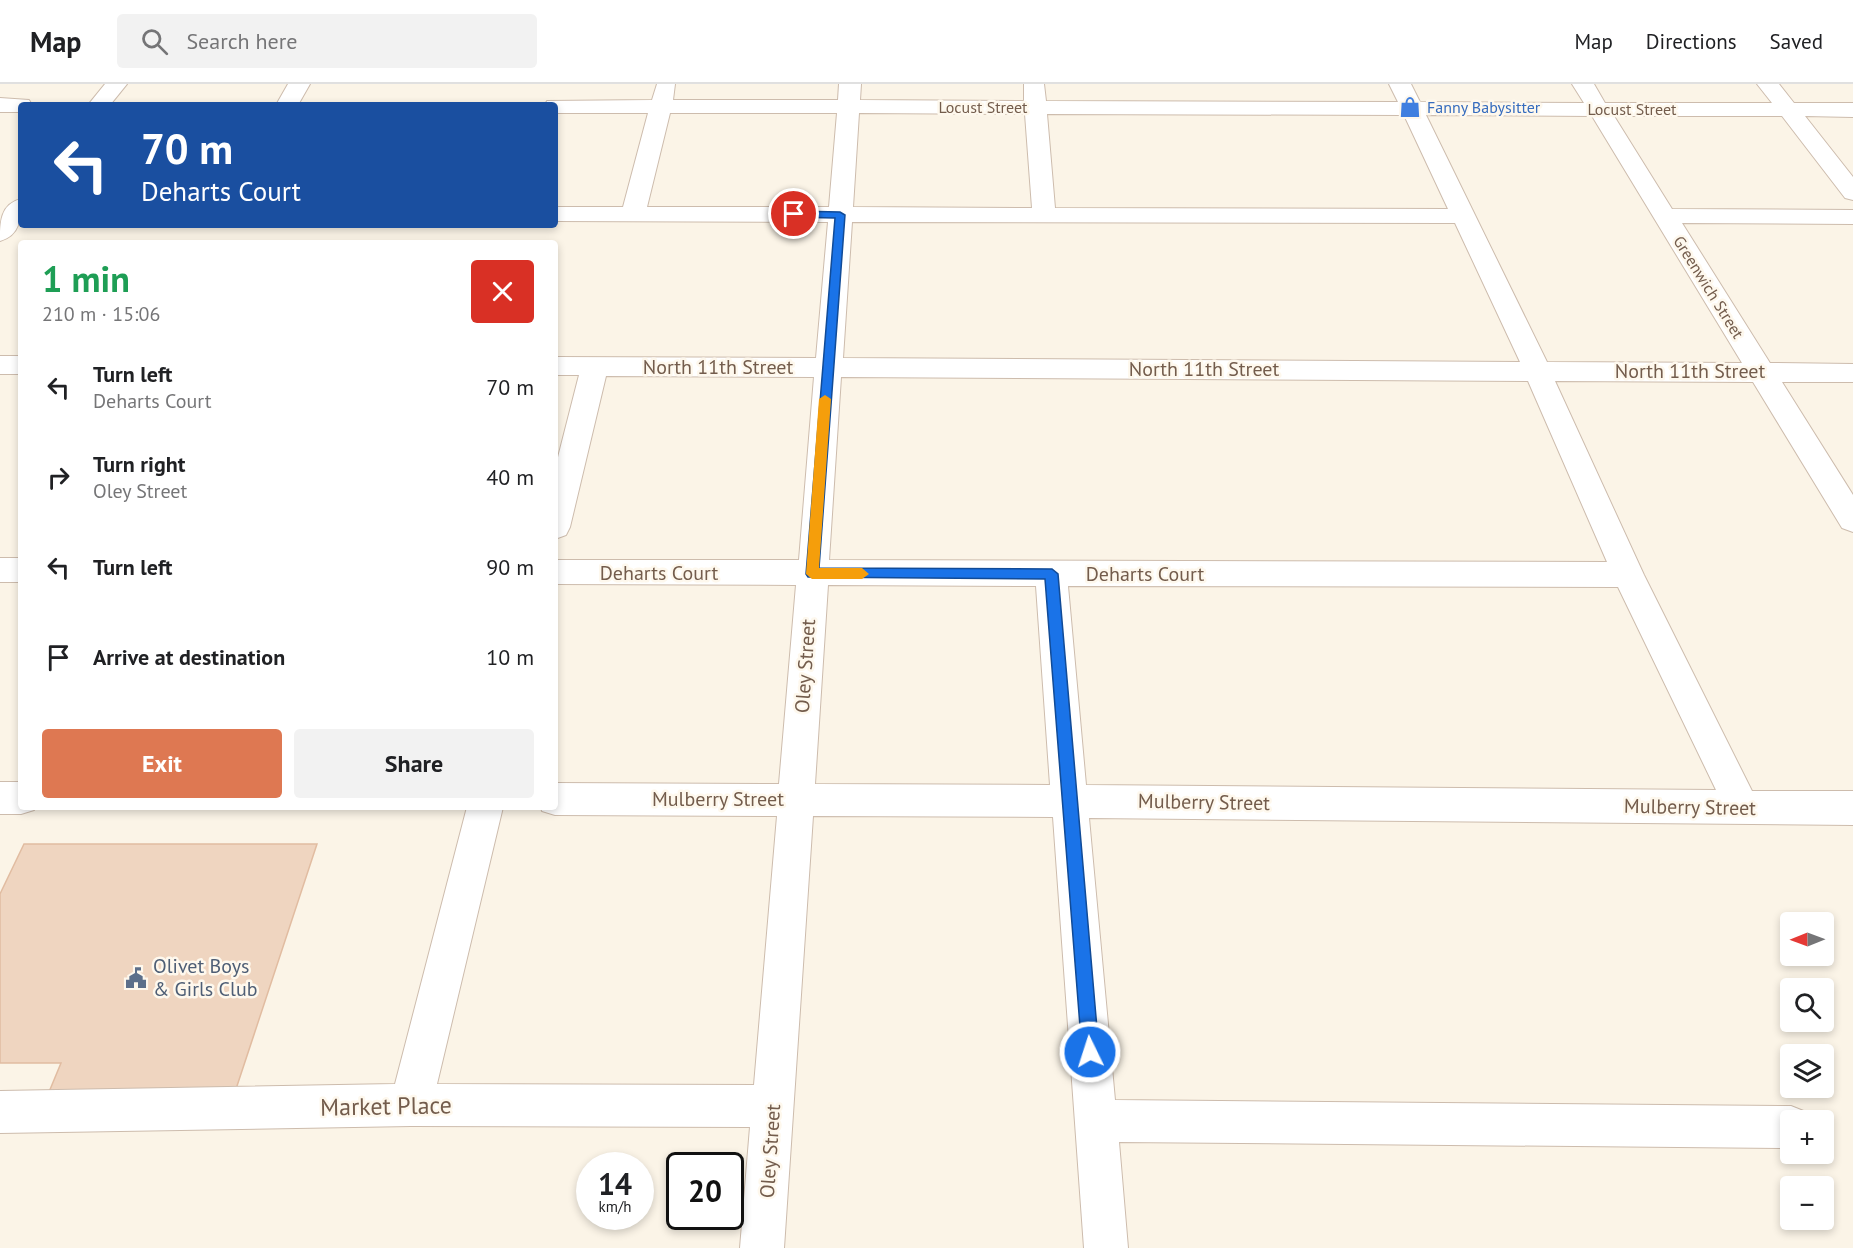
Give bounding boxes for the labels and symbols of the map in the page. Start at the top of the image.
shop icon: Fanny Babysitter [1398,95,1422,119]
street label: Locust Street [938,97,1028,117]
place label: Fanny Babysitter [1427,97,1541,117]
street label: Locust Street [1587,99,1677,119]
pin [768,188,819,239]
street label: Greenwich Street [1669,232,1749,342]
street label: North 11th Street [643,354,794,380]
street label: North 11th Street [1129,356,1280,382]
street label: North 11th Street [1615,358,1766,384]
street label: Deharts Court [600,560,718,586]
street label: Deharts Court [1086,561,1204,587]
street label: Oley Street [789,618,821,714]
street label: Mulberry Street [652,786,784,812]
street label: Mulberry Street [1138,788,1270,816]
street label: Mulberry Street [1624,793,1756,821]
north arrow [1780,912,1834,966]
place label: Olivet Boys & Girls Club [153,953,257,1002]
public building icon: Olivet Boys & Girls Club [124,966,148,990]
position arrow [1058,1020,1122,1084]
street label: Market Place [320,1089,452,1123]
street label: Oley Street [754,1103,786,1199]
speed limit sign: 20 [666,1152,744,1230]

